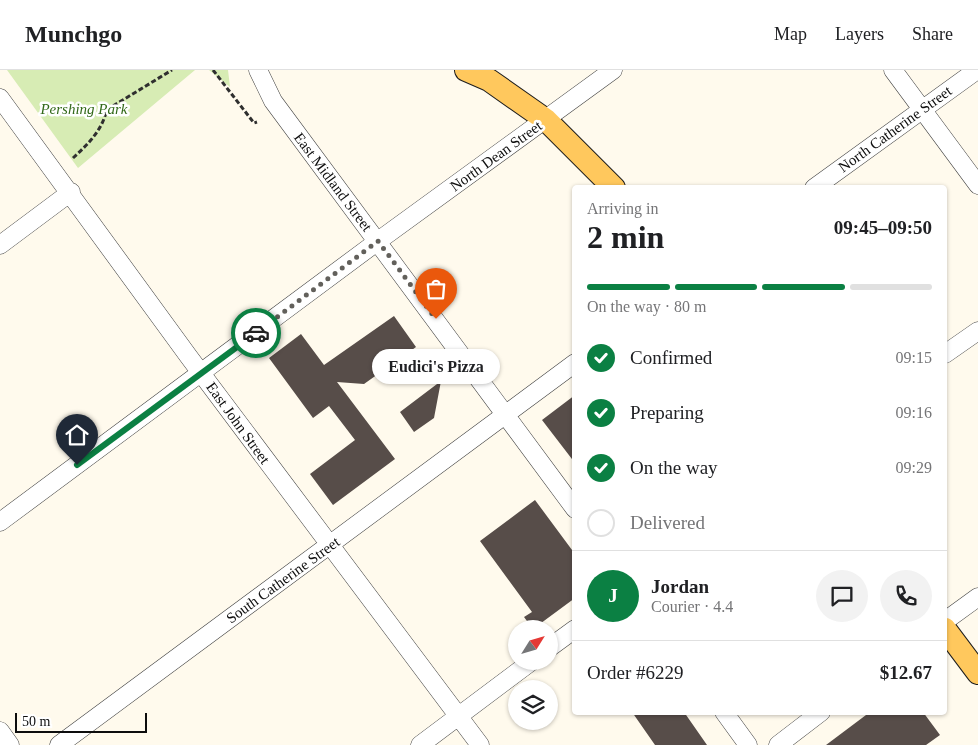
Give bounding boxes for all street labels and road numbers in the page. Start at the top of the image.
street label: North Catherine Street [835,82,955,175]
street label: North Dean Street [447,117,546,195]
street label: East Midland Street [291,130,376,235]
street label: East John Street [203,379,273,467]
street label: South Catherine Street [223,533,343,626]

